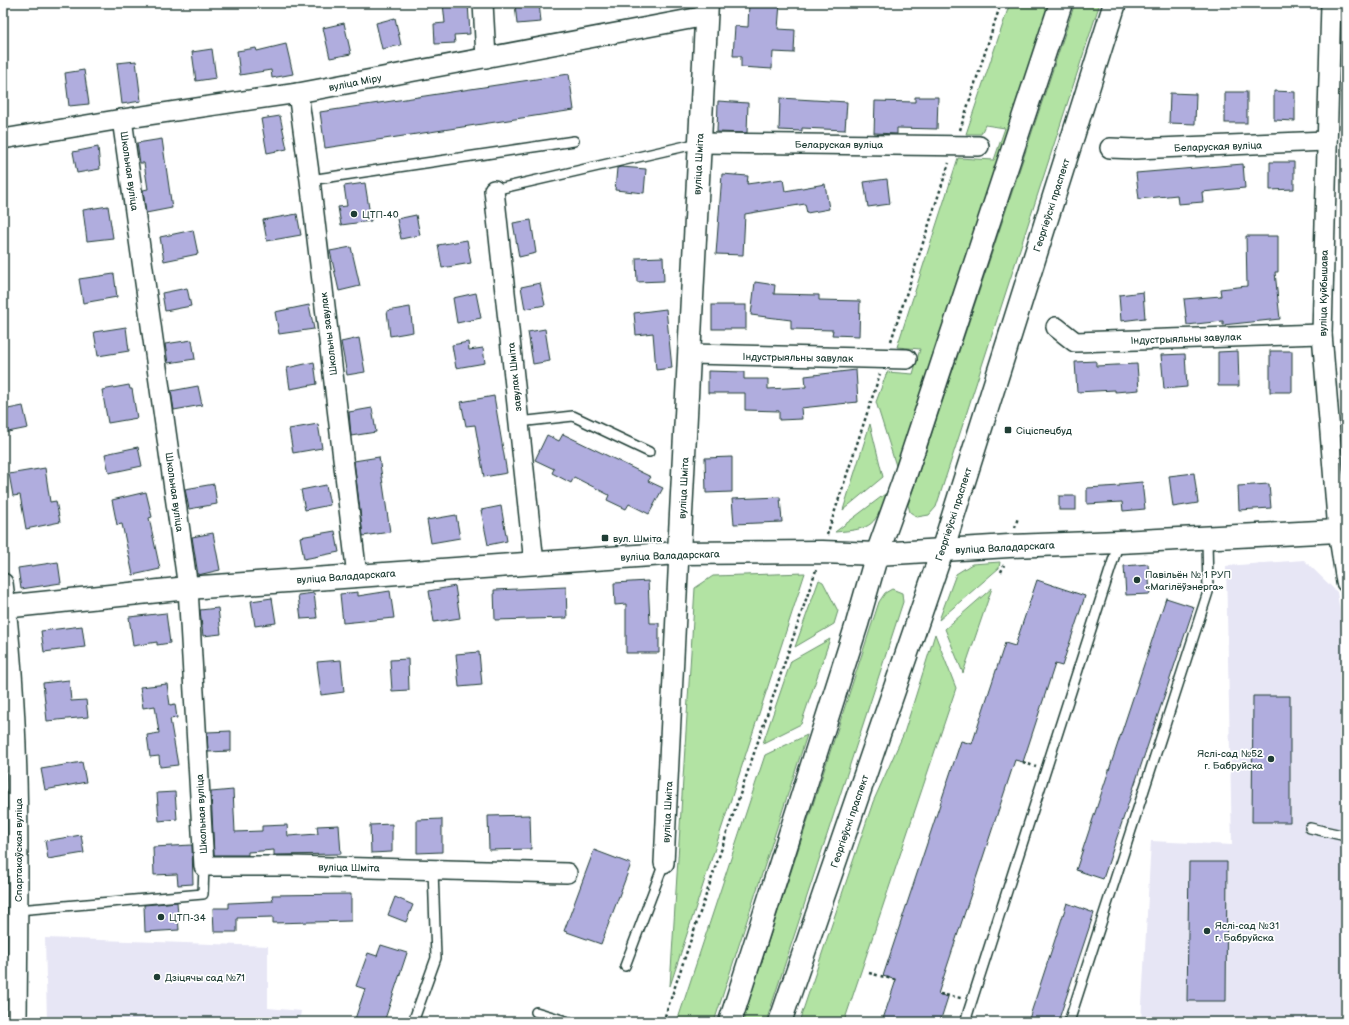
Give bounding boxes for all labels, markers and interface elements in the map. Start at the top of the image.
street label: вуліца Міру [328,72,383,94]
street label: Школьная вуліца [117,131,141,212]
street label: вуліца Шміта [691,133,707,195]
street label: Беларуская вуліца [795,139,883,151]
street label: Беларуская вуліца [1174,139,1262,155]
street label: Георгіеўскі праспект [1031,157,1073,254]
marker: ЦТП-40 [349,209,359,219]
place label: ЦТП-40 [362,209,399,221]
street label: вуліца Куйбышава [1317,249,1331,336]
street label: Школьны завулак [318,291,340,376]
street label: Індустрыяльны завулак [1130,331,1242,347]
street label: завулак Шміта [505,342,525,412]
street label: Індустрыяльны завулак [742,351,854,365]
marker: Сіціспецбуд [1003,425,1013,435]
place label: Сіціспецбуд [1016,425,1072,437]
street label: Школьная вуліца [162,452,186,533]
street label: вуліца Шміта [676,457,692,519]
street label: Георгіеўскі праспект [933,466,975,563]
marker: вул. Шміта [600,533,610,543]
place label: вул. Шміта [613,533,662,545]
street label: вуліца Валадарскага [955,539,1055,557]
street label: вуліца Валадарскага [620,548,720,564]
street label: вуліца Валадарскага [296,568,396,586]
place label: Павільён № 1 РУП «Магілёўэнерга» [1145,569,1231,593]
marker: Павільён № 1 РУП «Магілёўэнерга» [1132,575,1142,585]
place label: Яслі-сад №52 г. Бабруйска [1197,748,1263,772]
marker: Яслі-сад №52 г. Бабруйска [1266,754,1276,764]
street label: Георгіеўскі праспект [828,773,872,869]
street label: Школьная вуліца [194,774,210,854]
street label: вуліца Шміта [660,781,676,843]
street label: Спартакаўская вуліца [13,798,25,902]
street label: вуліца Шміта [318,861,380,875]
marker: ЦТП-34 [156,912,166,922]
place label: ЦТП-34 [169,912,206,924]
place label: Яслі-сад №31 г. Бабруйска [1215,920,1279,944]
marker: Яслі-сад №31 г. Бабруйска [1202,926,1212,936]
marker: Дзіцячы сад №71 [152,972,162,982]
place label: Дзіцячы сад №71 [165,972,245,984]

